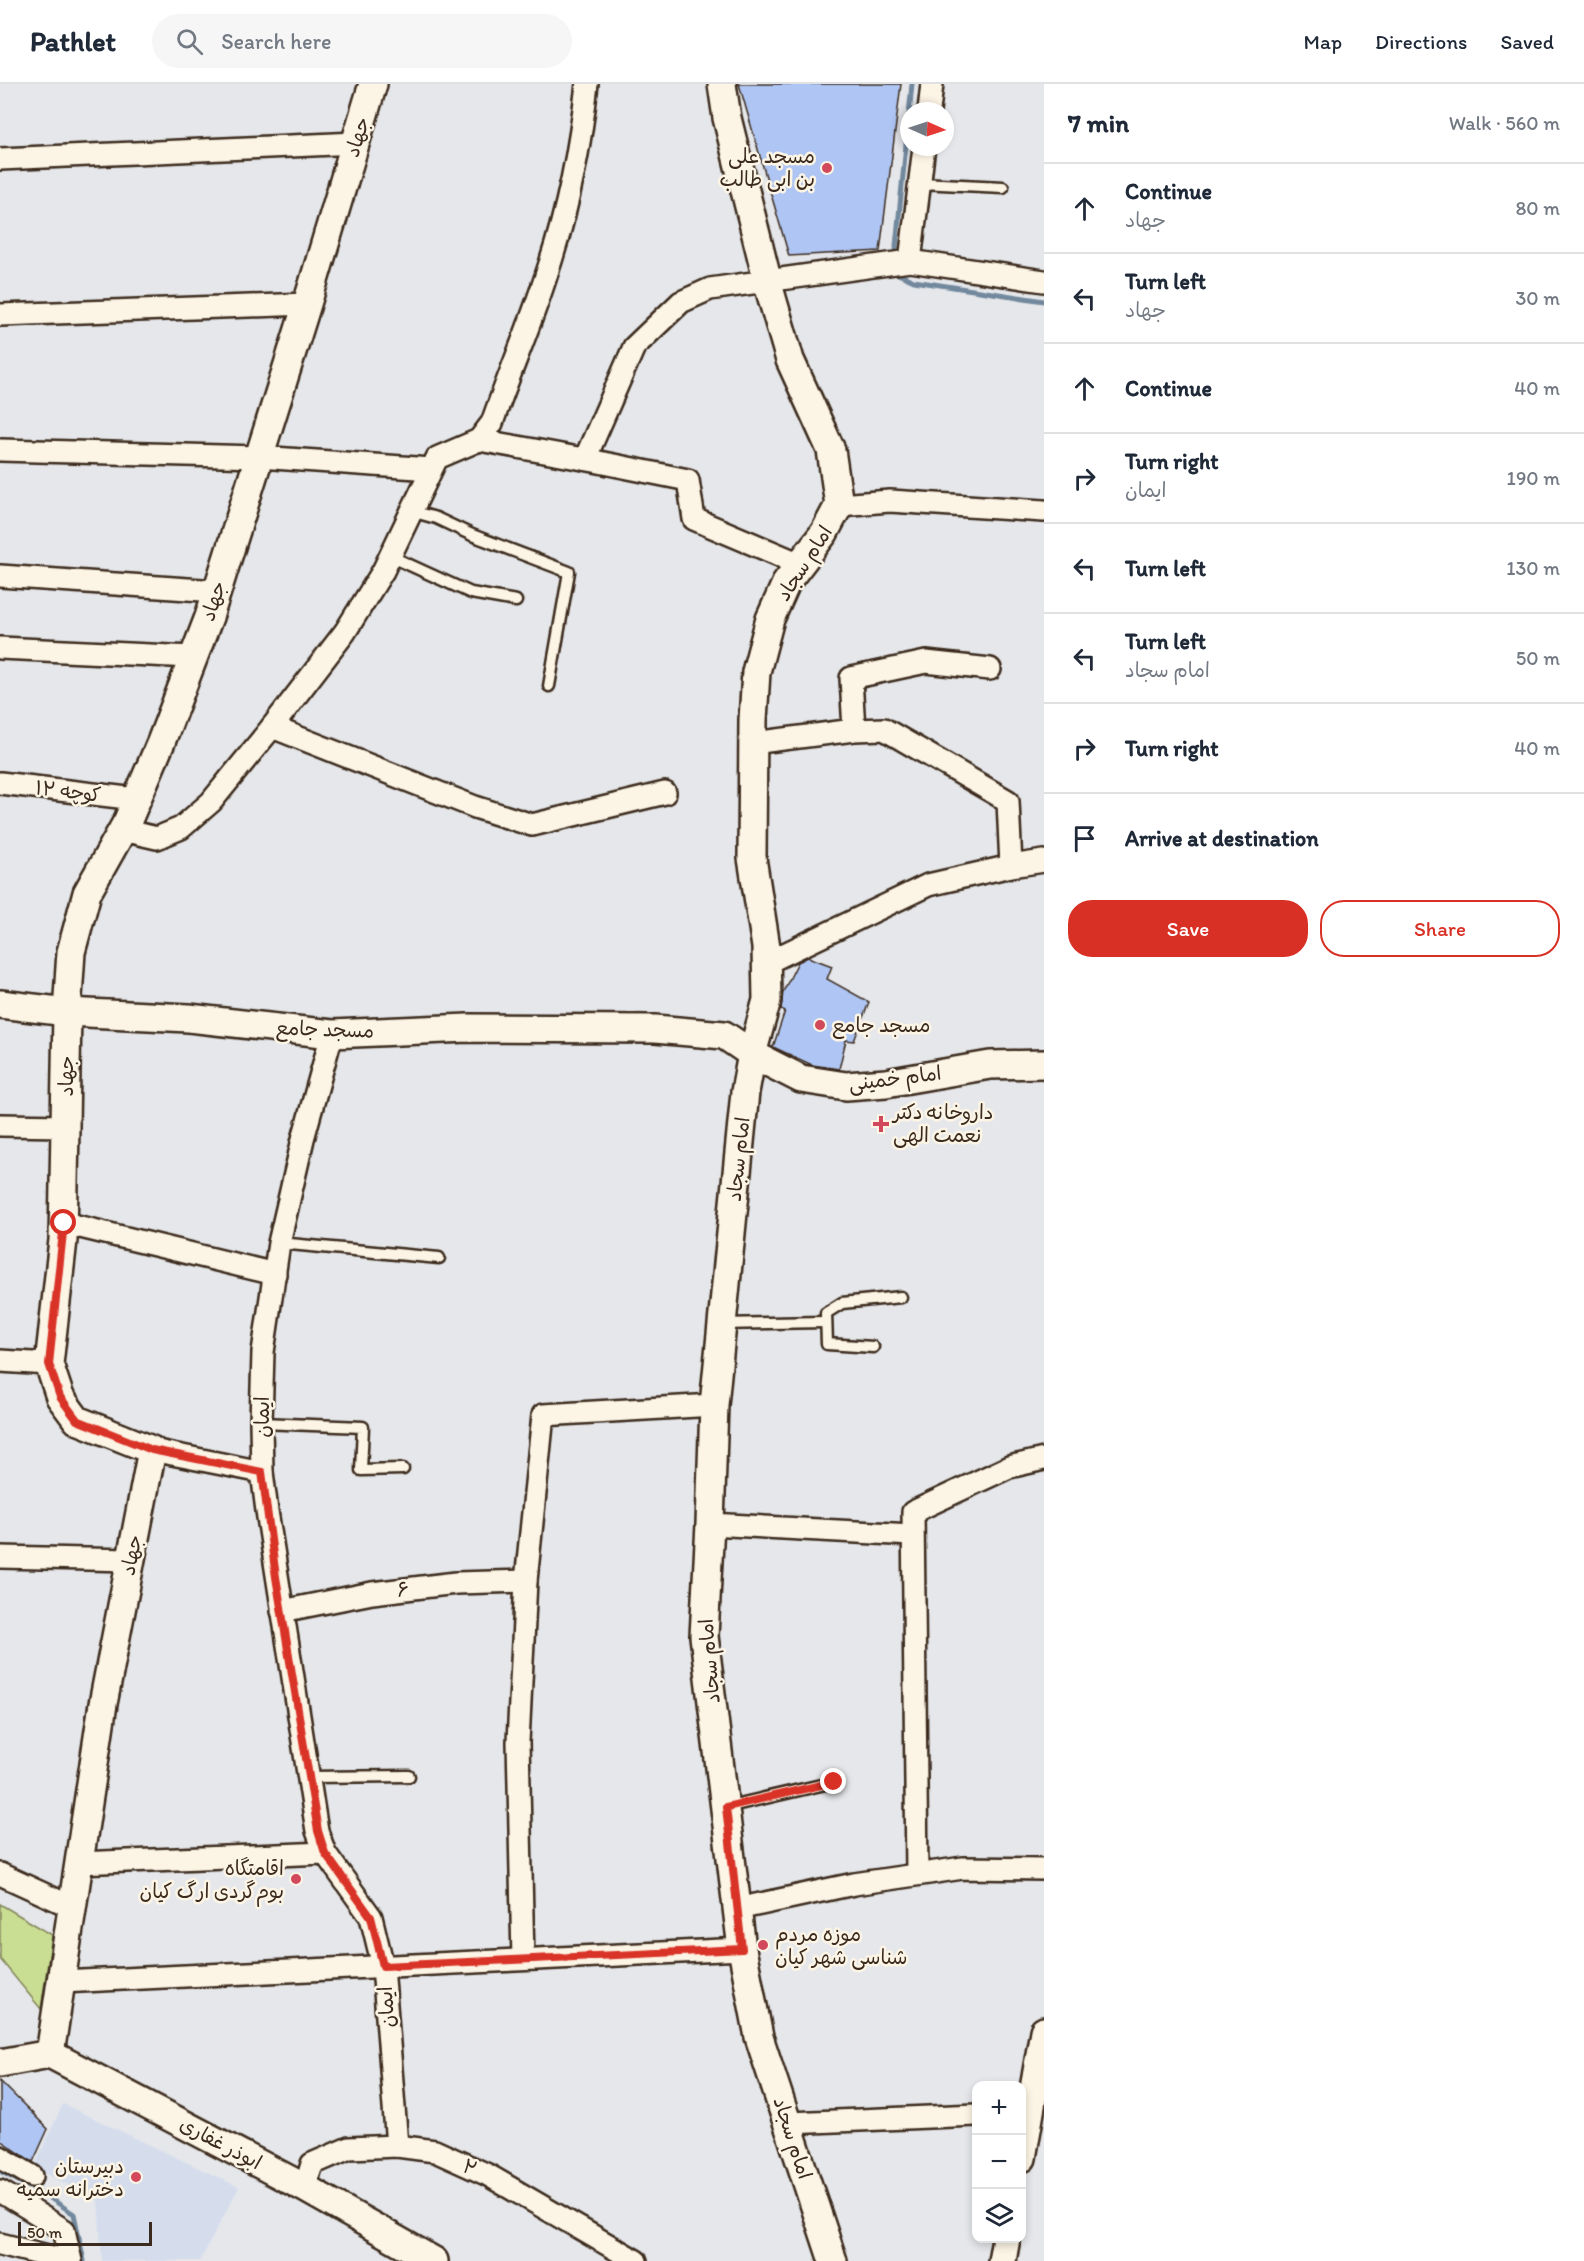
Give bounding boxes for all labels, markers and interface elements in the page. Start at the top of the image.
search box [152,14,572,68]
text: Pathlet [30,24,116,58]
icon: search [173,25,206,58]
text: Search here [221,28,331,55]
text: Map [1304,29,1342,54]
text: Directions [1375,29,1467,54]
text: Saved [1500,29,1554,54]
north arrow [900,102,954,156]
text: 7 min [1068,107,1129,139]
text: Walk · 560 m [1449,111,1560,135]
street label: جهاد [340,114,374,160]
place label: مسجد علی بن ابی طالب [720,144,815,192]
marker: مسجد علی بن ابی طالب [820,161,834,175]
text: Continue [1125,178,1212,205]
icon: ahead [1068,192,1101,225]
text: 80 m [1515,196,1560,220]
text: جهاد [1125,208,1166,232]
text: Turn left [1125,268,1206,295]
icon: left [1068,282,1101,315]
text: 30 m [1515,286,1560,310]
text: جهاد [1125,298,1166,322]
icon: ahead [1068,372,1101,405]
text: Continue [1125,375,1212,402]
text: 40 m [1514,376,1560,400]
text: Turn right [1125,448,1219,475]
icon: right [1068,462,1101,495]
text: 190 m [1507,466,1560,490]
text: ایمان [1125,478,1166,502]
street label: امام سجاد [771,521,840,607]
icon: left [1068,552,1101,585]
text: Turn left [1125,555,1206,582]
text: 130 m [1506,556,1560,580]
street label: جهاد [195,578,231,624]
text: Turn left [1125,628,1206,655]
icon: left [1068,642,1101,675]
text: 50 m [1516,646,1560,670]
text: امام سجاد [1125,658,1210,682]
icon: right [1068,732,1101,765]
text: Turn right [1125,735,1219,762]
text: 40 m [1514,736,1560,760]
street label: کوچه ۱۲ [34,775,102,808]
icon: arrive [1068,822,1101,855]
text: Arrive at destination [1125,825,1319,852]
button: Save [1068,900,1308,957]
button: Share [1320,900,1560,957]
place label: مسجد جامع [832,1013,930,1040]
street label: مسجد جامع [275,1015,375,1046]
marker: مسجد جامع [813,1018,827,1032]
street label: جهاد [54,1056,78,1096]
street label: امام خمینی [847,1060,943,1099]
place label: داروخانه دکتر نعمت الهی [891,1100,994,1148]
street label: امام سجاد [722,1116,757,1203]
marker: داروخانه دکتر نعمت الهی [874,1117,888,1131]
route start [50,1209,76,1235]
street label: ایمان [250,1396,274,1438]
street label: جهاد [115,1533,147,1577]
street label: ۶ [396,1576,410,1602]
street label: امام سجاد [693,1617,728,1704]
route end [820,1768,846,1794]
place label: اقامتگاه بوم‌گردی ارگ کیان [139,1856,284,1907]
marker: اقامتگاه بوم‌گردی ارگ کیان [289,1872,303,1886]
place label: موزه مردم شناسی شهر کیان [775,1922,907,1970]
marker: موزه مردم شناسی شهر کیان [756,1938,770,1952]
street label: ایمان [373,1986,399,2028]
map controls [972,2081,1026,2243]
button: + [972,2081,1026,2135]
street label: امام سجاد [766,2094,818,2183]
street label: ابوذر غفاری [176,2111,266,2175]
button: − [972,2135,1026,2189]
street label: ۲ [459,2153,481,2181]
place label: دبیرستان دخترانه سمیه [17,2154,124,2201]
marker: دبیرستان دخترانه سمیه [129,2170,143,2184]
button: layers [972,2189,1026,2243]
scale bar [18,2219,152,2246]
text: 50 m [27,2223,62,2242]

